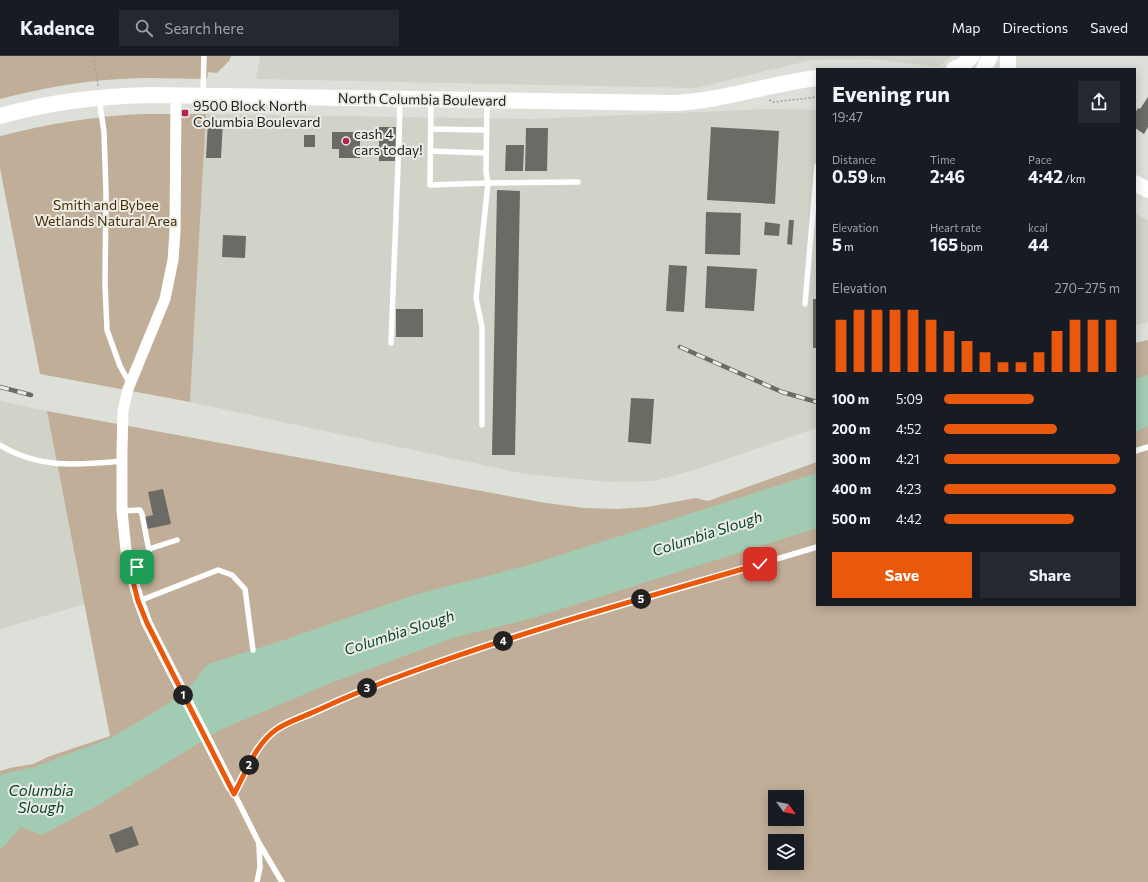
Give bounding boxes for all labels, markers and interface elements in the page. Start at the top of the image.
search box [119,10,399,46]
text: Kadence [20,16,95,39]
icon: search [133,17,155,39]
text: Search here [165,19,244,37]
text: Map [952,19,981,36]
text: Directions [1003,19,1068,36]
text: Saved [1090,19,1128,36]
text: Evening run [832,80,950,107]
button: share [1078,81,1120,123]
street label: North Columbia Boulevard [338,89,506,109]
place label: 9500 Block North Columbia Boulevard [193,97,320,130]
marker: 9500 Block North Columbia Boulevard [180,108,190,118]
text: 19:47 [832,109,863,125]
place label: cash 4 cars today! [354,125,422,158]
marker: cash 4 cars today! [341,136,351,146]
text: Distance [832,153,876,166]
text: Time [930,153,955,166]
text: Pace [1028,153,1052,166]
text: 0.59 [832,166,868,187]
text: 2:46 [930,166,965,187]
text: 4:42 [1028,166,1063,187]
text: km [868,172,886,185]
text: /km [1063,172,1085,185]
park label: Smith and Bybee Wetlands Natural Area [35,196,177,229]
text: Elevation [832,221,878,234]
text: Heart rate [930,221,981,234]
text: kcal [1028,221,1048,234]
text: 5 [832,234,842,255]
text: 165 [930,234,958,255]
text: 44 [1028,234,1049,255]
text: m [842,240,854,253]
text: bpm [958,240,983,253]
text: Elevation [832,280,887,296]
text: 270–275 m [1055,280,1120,296]
text: 100 m [832,391,869,407]
text: 5:09 [896,391,923,407]
text: 200 m [832,421,870,437]
text: 4:52 [896,421,922,437]
text: 300 m [832,451,871,467]
text: 4:21 [896,451,920,467]
text: 400 m [832,481,871,497]
text: 4:23 [896,481,922,497]
water label: Columbia Slough [650,507,764,559]
text: 500 m [832,511,871,527]
text: 4:42 [896,511,922,527]
pin [743,547,777,581]
pin [120,550,154,584]
button: Save [832,552,972,598]
button: Share [980,552,1120,598]
icon: check [749,553,771,575]
icon: arrive [126,556,148,578]
pin: 5 [631,589,651,609]
text: 5 [638,592,644,605]
water label: Columbia Slough [342,606,456,658]
pin: 4 [493,631,513,651]
text: 4 [500,634,506,647]
pin: 3 [357,678,377,698]
text: 3 [364,681,370,694]
pin: 1 [173,685,193,705]
text: 1 [181,688,185,701]
pin: 2 [239,755,259,775]
text: 2 [246,758,252,771]
water label: Columbia Slough [8,781,74,816]
north arrow [768,790,804,826]
map controls [768,790,804,870]
button: layers [768,834,804,870]

